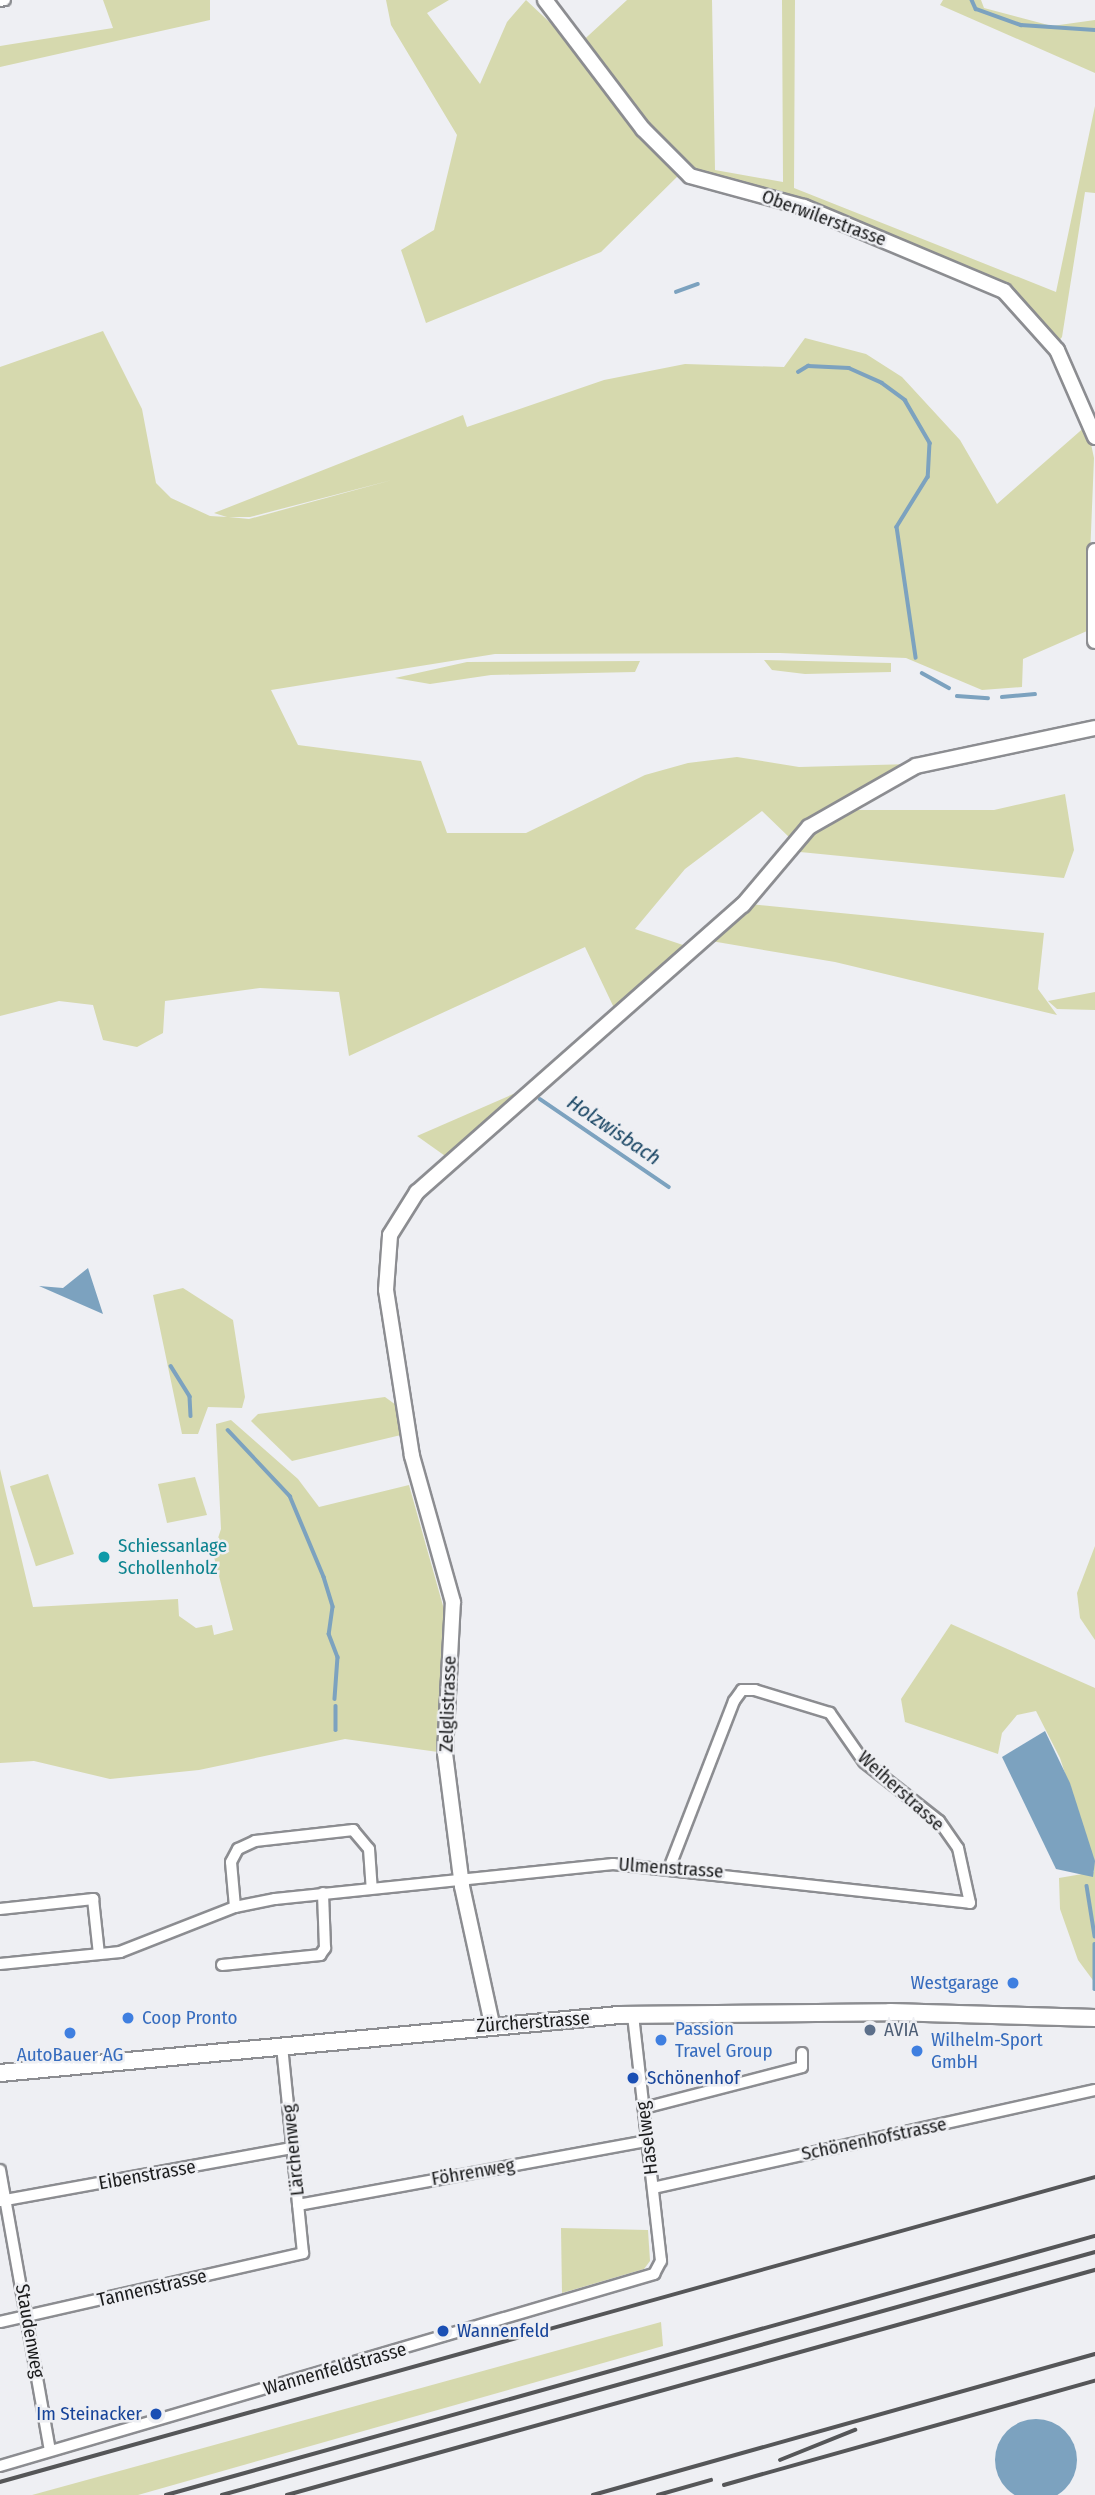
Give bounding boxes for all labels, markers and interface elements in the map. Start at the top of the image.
street label: Oberwilerstrasse [759,185,889,251]
water label: Holzwisbach [562,1090,666,1170]
place label: Schiessanlage Schollenholz [118,1535,227,1579]
marker: Schiessanlage Schollenholz [96,1549,112,1565]
street label: Zelglistrasse [435,1655,461,1753]
street label: Weiherstrasse [853,1746,949,1836]
street label: Ulmenstrasse [618,1853,724,1883]
place label: Westgarage [910,1972,999,1994]
marker: Westgarage [1005,1975,1021,1991]
place label: Coop Pronto [142,2007,237,2029]
street label: Zürcherstrasse [476,2007,590,2037]
marker: Coop Pronto [120,2010,136,2026]
place label: Passion Travel Group [675,2018,773,2062]
place label: AVIA [884,2019,918,2041]
marker: AVIA [862,2022,878,2038]
marker: AutoBauer AG [62,2025,78,2041]
place label: Wilhelm-Sport GmbH [931,2029,1043,2073]
marker: Passion Travel Group [653,2032,669,2048]
marker: Wilhelm-Sport GmbH [909,2043,925,2059]
place label: AutoBauer AG [17,2044,123,2066]
place label: Schönenhof [647,2067,740,2089]
marker: Schönenhof [625,2070,641,2086]
street label: Haselweg [631,2100,663,2176]
street label: Lärchenweg [277,2103,309,2197]
street label: Schönenhofstrasse [799,2112,949,2166]
street label: Föhrenweg [430,2153,516,2191]
street label: Eibenstrasse [97,2155,197,2195]
street label: Tannenstrasse [95,2264,209,2312]
street label: Staudenweg [11,2282,49,2380]
place label: Wannenfeld [457,2320,550,2342]
marker: Wannenfeld [435,2323,451,2339]
street label: Wannenfeldstrasse [261,2338,409,2400]
place label: Im Steinacker [36,2403,142,2425]
marker: Im Steinacker [148,2406,164,2422]

